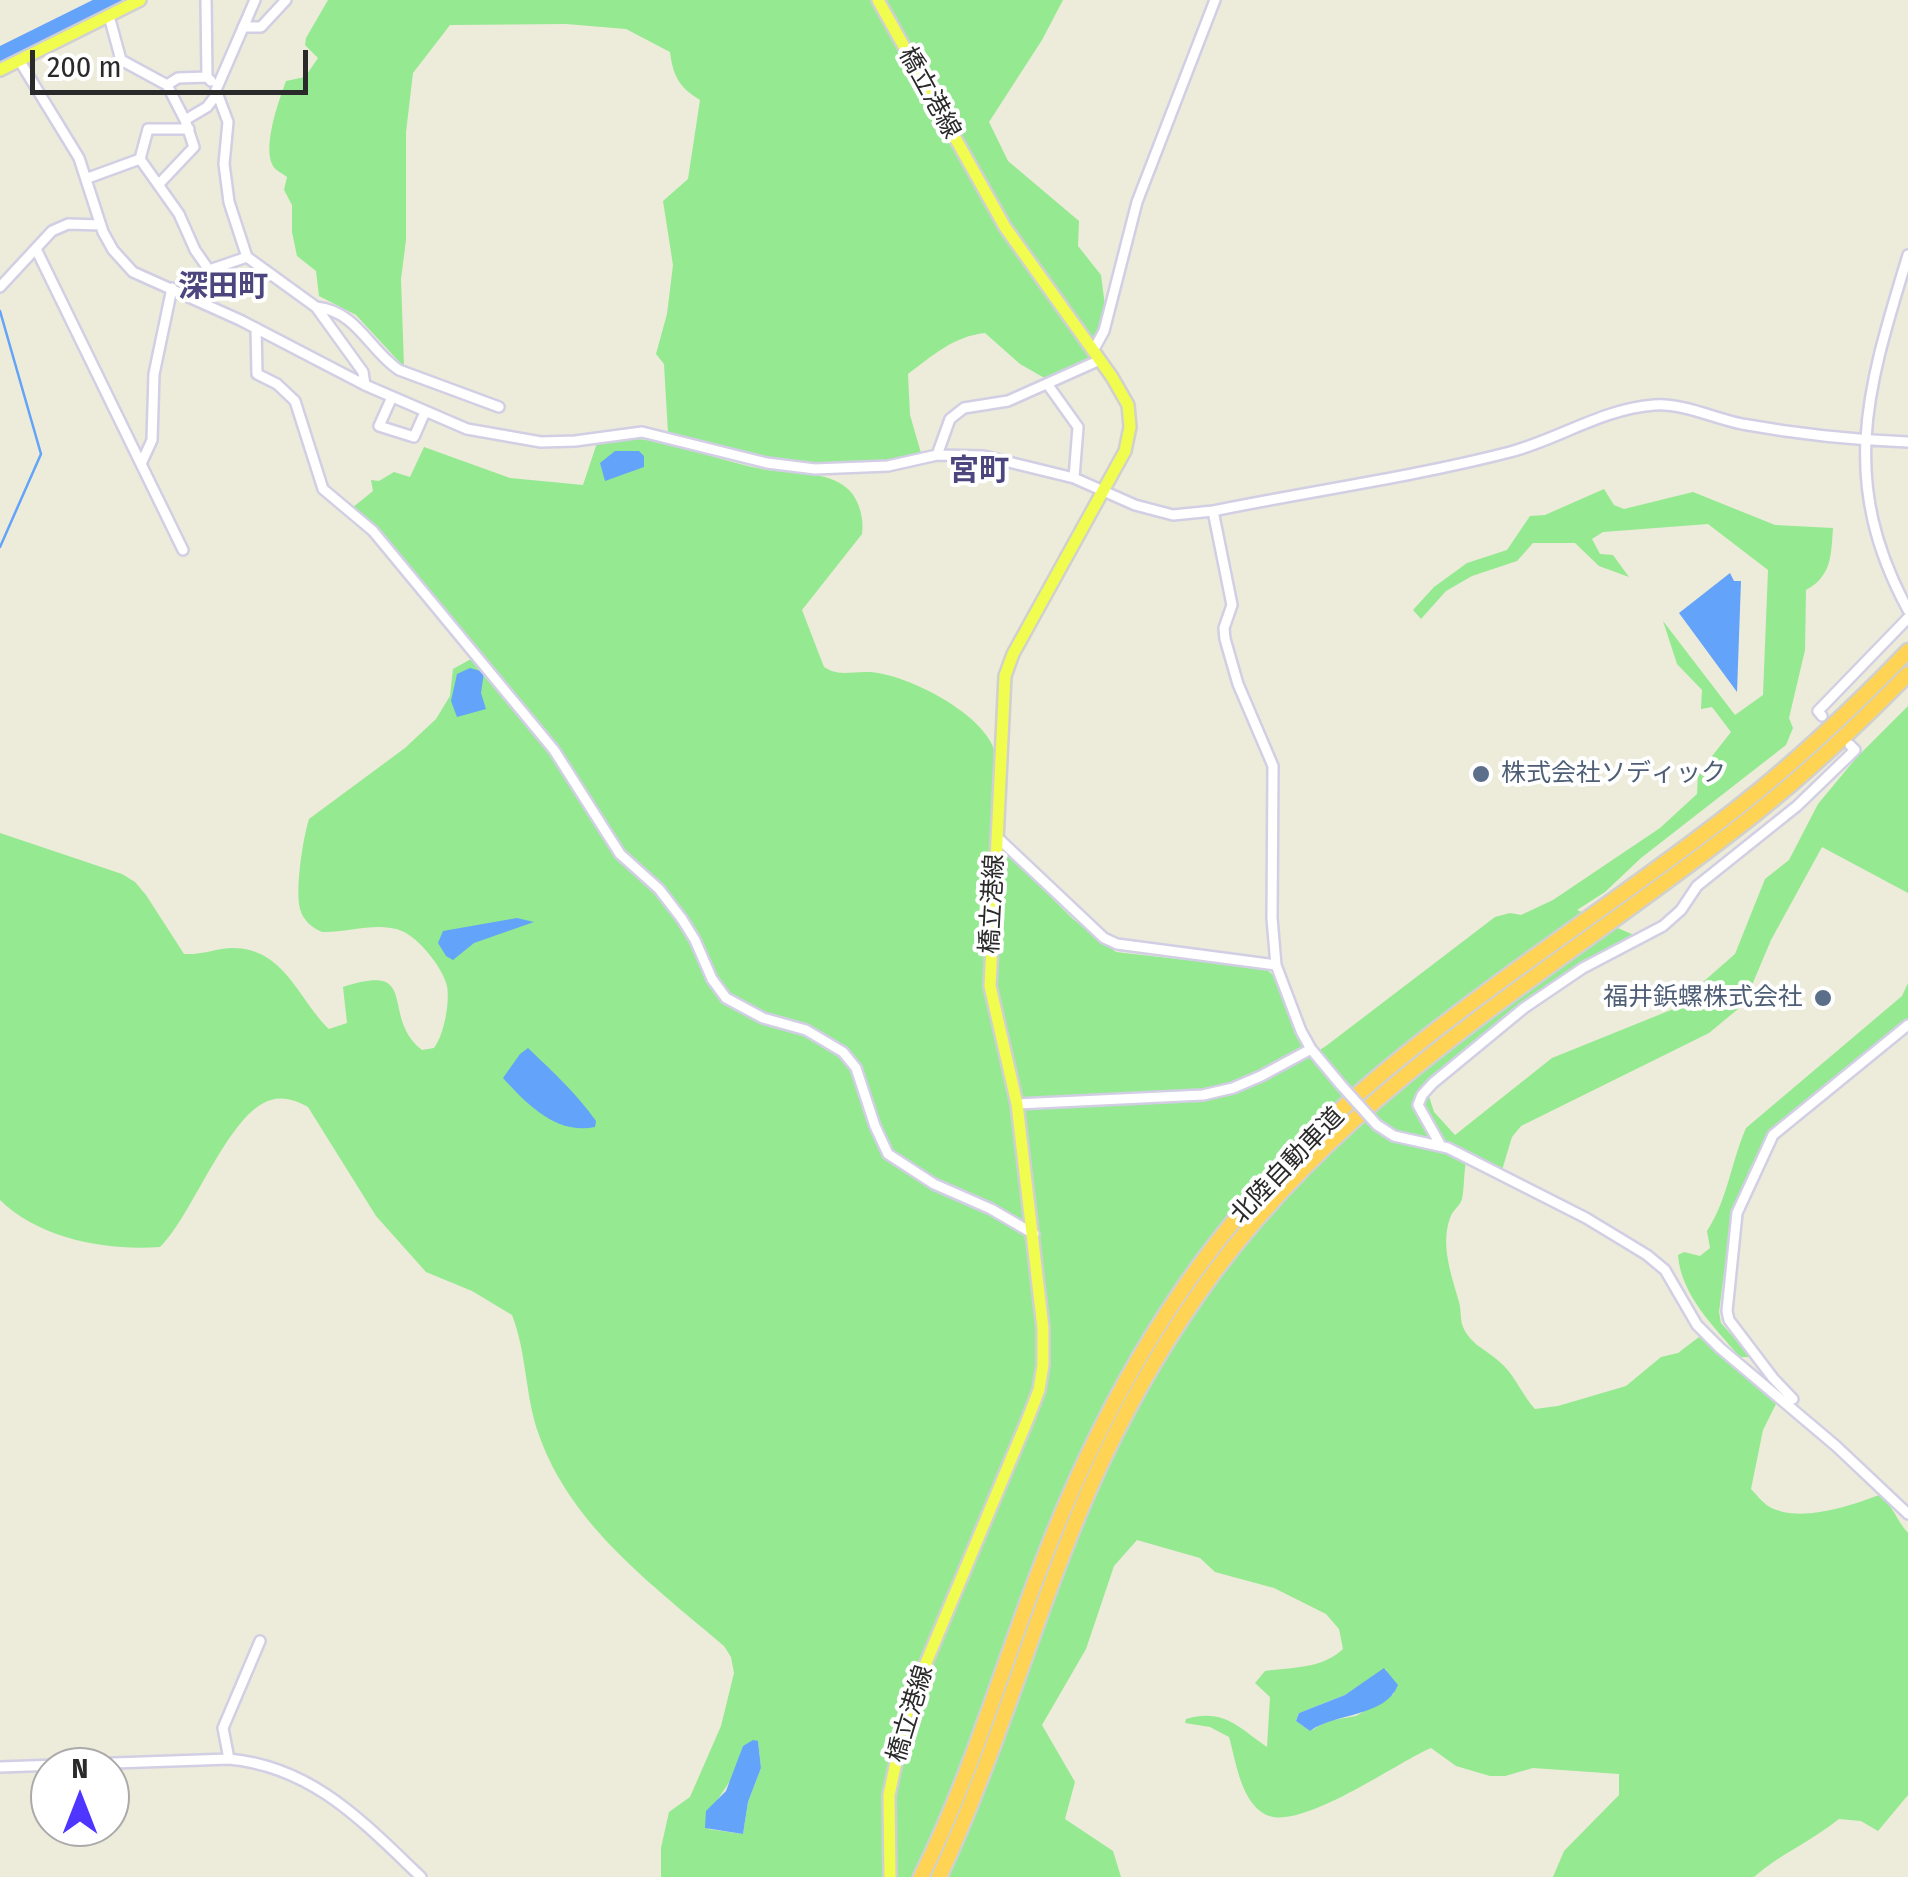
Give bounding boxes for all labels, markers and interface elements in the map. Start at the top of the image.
scale bar [35,30,312,92]
street label: 橋立港線 [892,42,966,144]
text: 200 m [47,49,122,85]
district label: 深田町 [178,270,268,306]
district label: 宮町 [949,454,1009,490]
place label: 株式会社ソディック [1501,759,1726,789]
marker: 株式会社ソディック [1470,763,1492,785]
street label: 橋立港線 [975,853,1011,955]
place label: 福井鋲螺株式会社 [1603,983,1803,1013]
marker: 福井鋲螺株式会社 [1812,987,1834,1009]
street label: 北陸自動車道 [1225,1102,1351,1230]
street label: 橋立港線 [882,1662,940,1766]
north arrow [30,1747,130,1847]
text: N [72,1752,88,1785]

